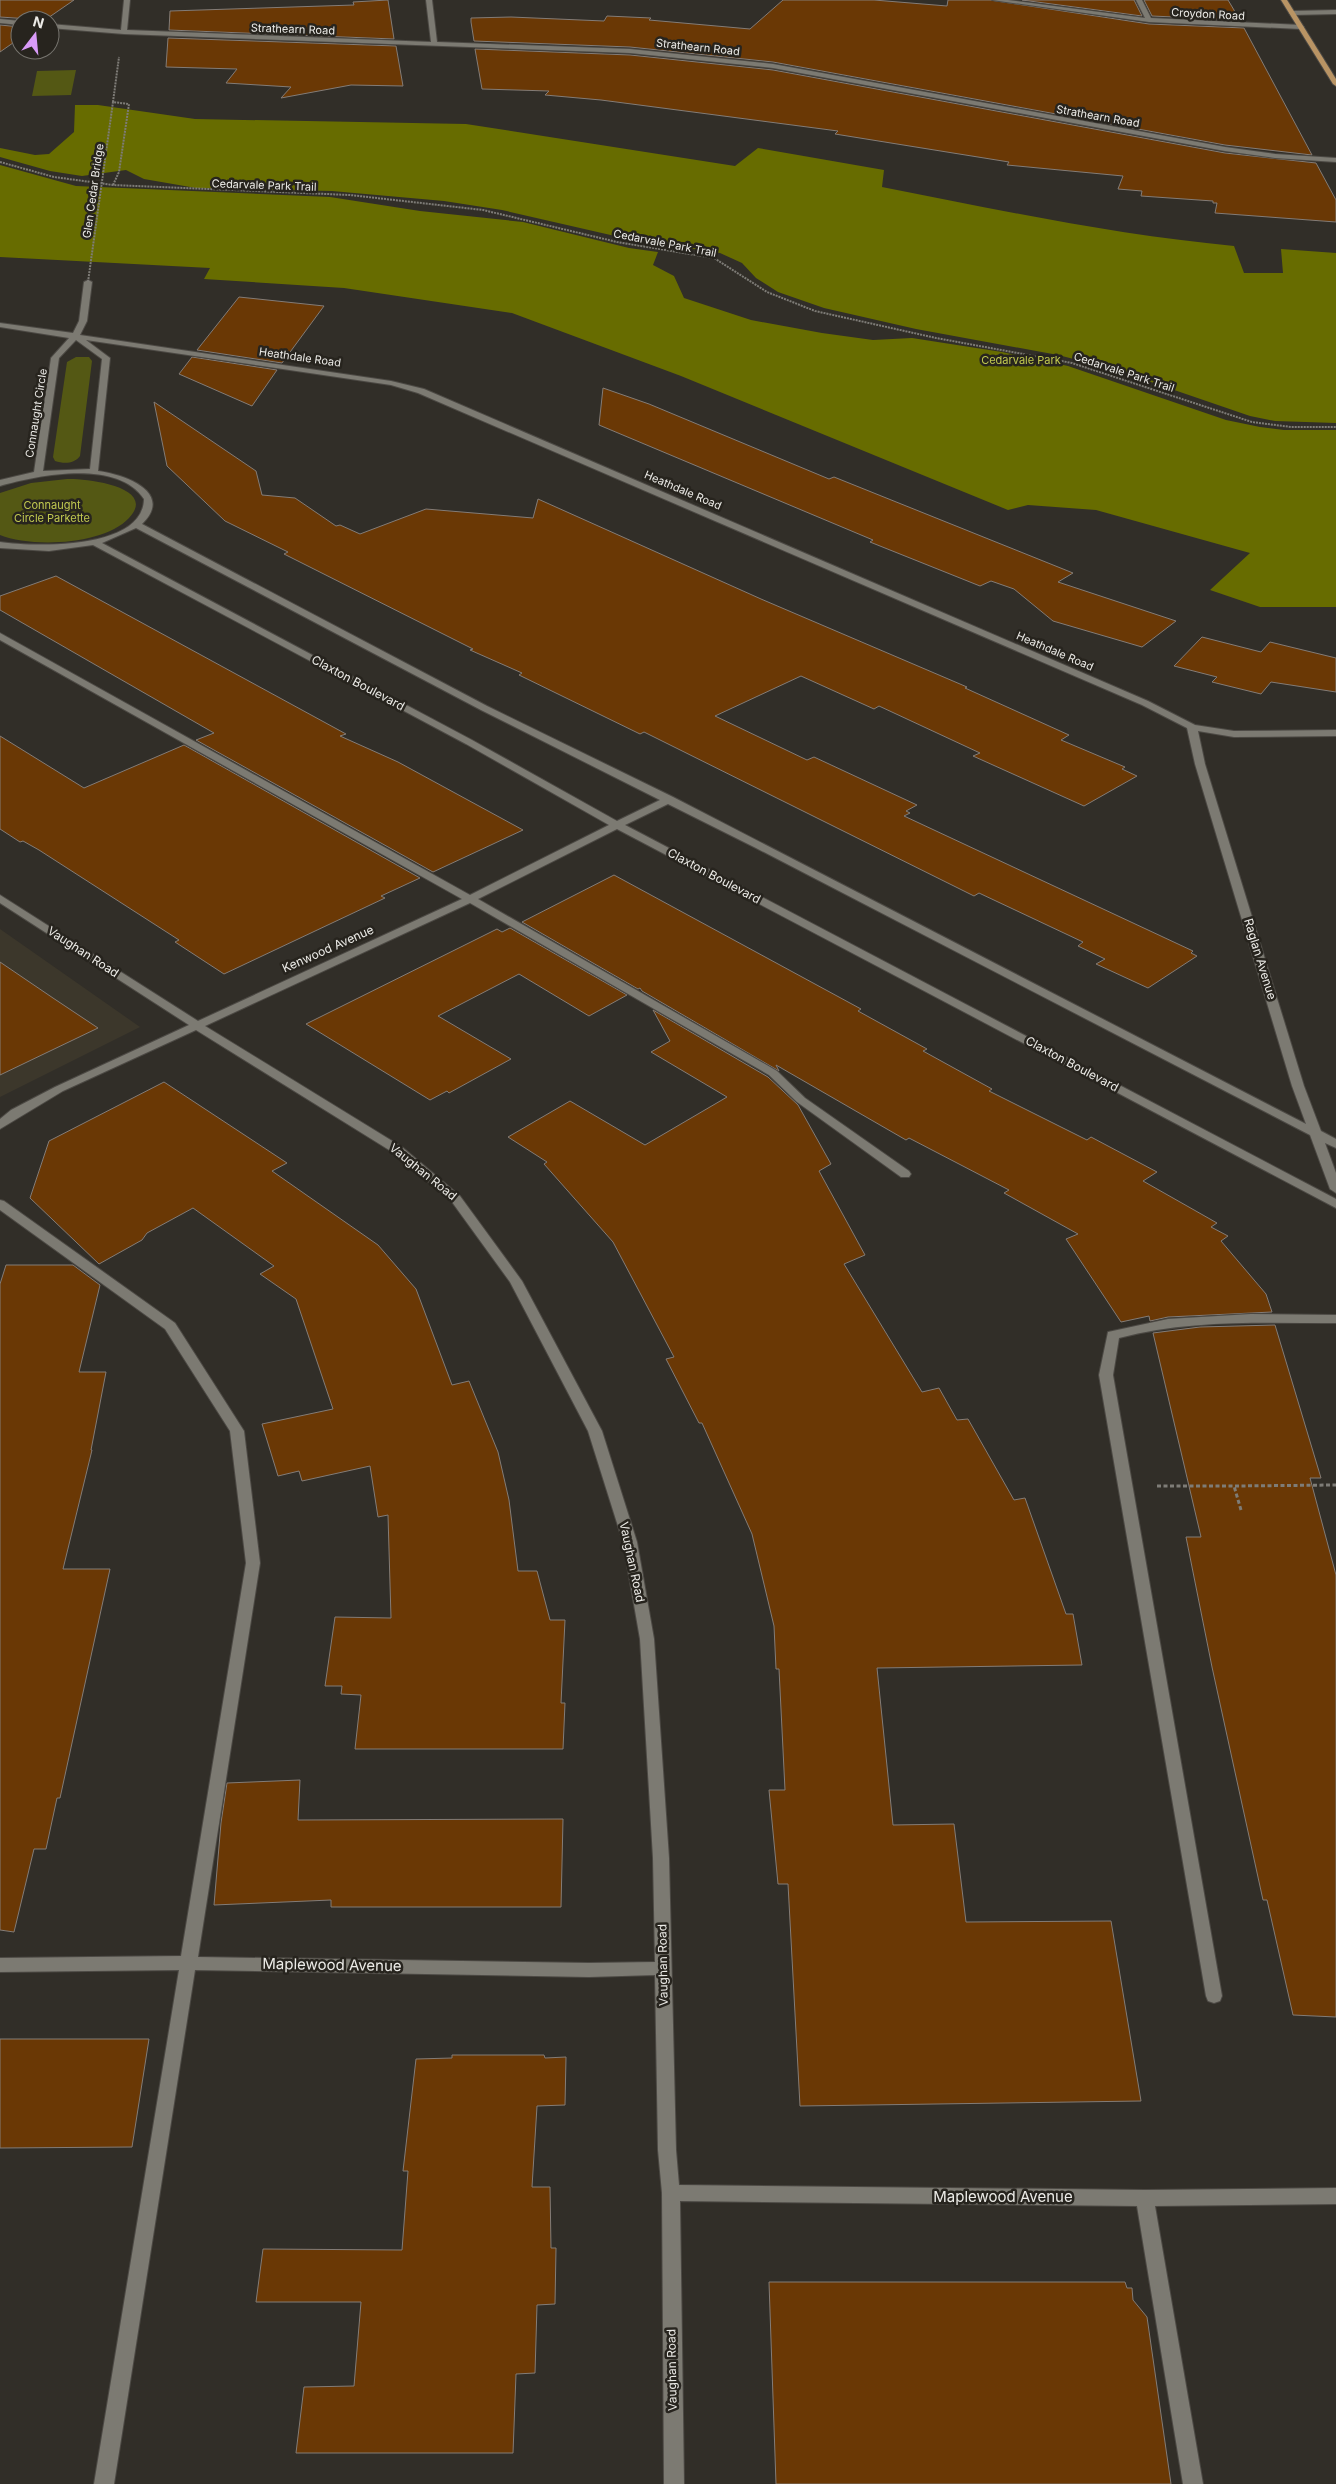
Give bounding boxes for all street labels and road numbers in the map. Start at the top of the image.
street label: Croydon Road [1171,5,1245,23]
street label: Strathearn Road [251,21,335,37]
street label: Strathearn Road [655,36,741,58]
street label: Strathearn Road [1055,102,1141,130]
street label: Glen Cedar Bridge [79,143,107,239]
street label: Cedarvale Park Trail [211,176,317,194]
street label: Cedarvale Park Trail [612,226,718,260]
street label: Heathdale Road [258,344,342,370]
street label: Cedarvale Park Trail [1072,349,1176,395]
street label: Connaught Circle [22,367,50,459]
street label: Heathdale Road [642,467,724,513]
street label: Heathdale Road [1014,628,1096,674]
street label: Claxton Boulevard [309,652,407,713]
street label: Claxton Boulevard [665,845,763,906]
street label: Raglan Avenue [1241,916,1280,1001]
street label: Kenwood Avenue [280,922,376,975]
street label: Vaughan Road [45,923,122,980]
street label: Claxton Boulevard [1023,1033,1121,1094]
street label: Vaughan Road [387,1140,460,1203]
street label: Vaughan Road [617,1520,648,1604]
street label: Vaughan Road [654,1924,671,2006]
street label: Maplewood Avenue [262,1954,402,1975]
street label: Maplewood Avenue [933,2187,1073,2206]
street label: Vaughan Road [663,2329,680,2411]

